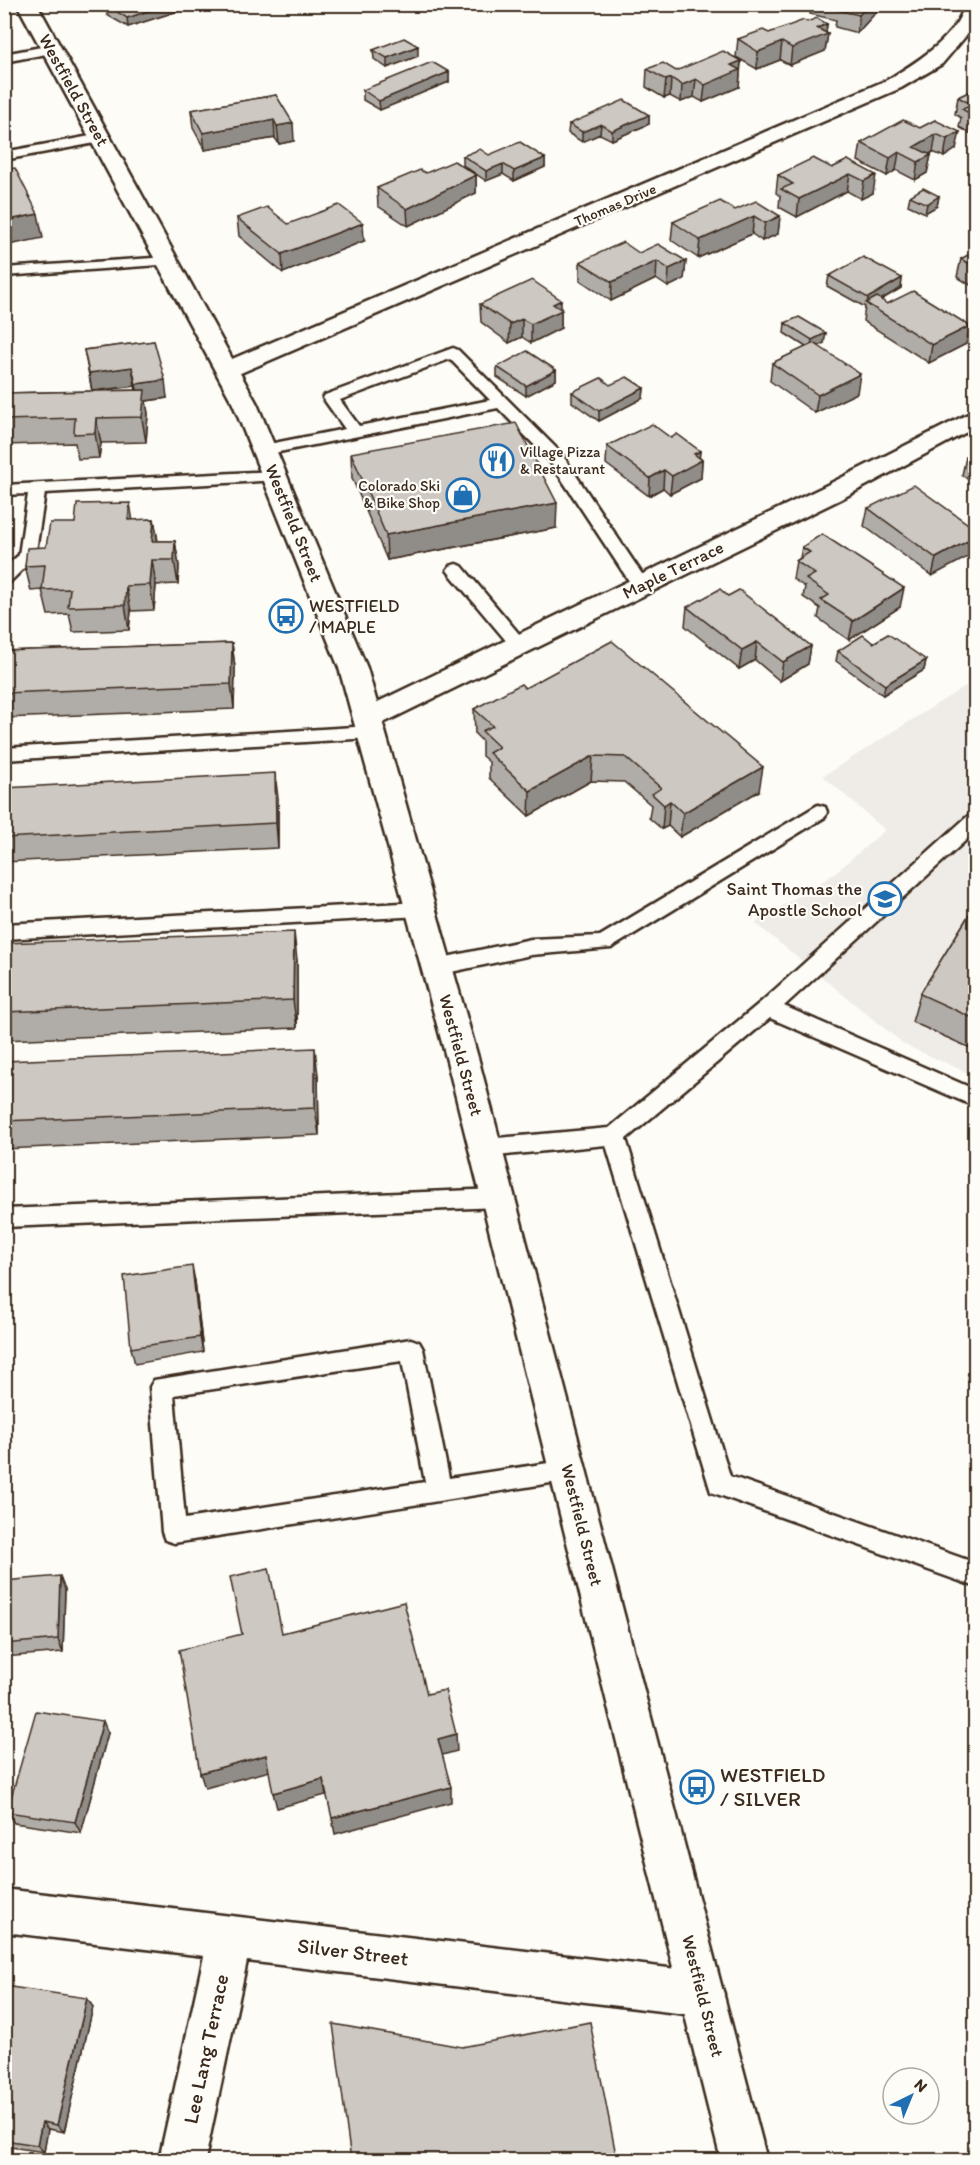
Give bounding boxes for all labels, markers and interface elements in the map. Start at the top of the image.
street label: Westfield Street [34,30,114,150]
street label: Thomas Drive [571,180,659,230]
restaurant icon: Village Pizza & Restaurant [479,443,515,479]
place label: Village Pizza & Restaurant [520,443,605,478]
street label: Westfield Street [260,461,328,585]
place label: Colorado Ski & Bike Shop [358,477,440,512]
shop icon: Colorado Ski & Bike Shop [445,477,481,513]
street label: Maple Terrace [619,536,727,604]
place label: WESTFIELD / MAPLE [309,595,400,638]
bus stop icon: WESTFIELD / MAPLE [268,598,304,634]
place label: Saint Thomas the Apostle School [727,878,862,921]
school or university icon: Saint Thomas the Apostle School [867,881,903,917]
street label: Westfield Street [434,992,488,1118]
street label: Westfield Street [556,1462,608,1589]
place label: WESTFIELD / SILVER [720,1762,826,1811]
bus stop icon: WESTFIELD / SILVER [679,1769,715,1805]
street label: Silver Street [296,1932,410,1971]
street label: Westfield Street [677,1933,729,2060]
street label: Lee Lang Terrace [177,1972,234,2126]
north arrow [881,2066,941,2126]
text: N [910,2075,931,2096]

